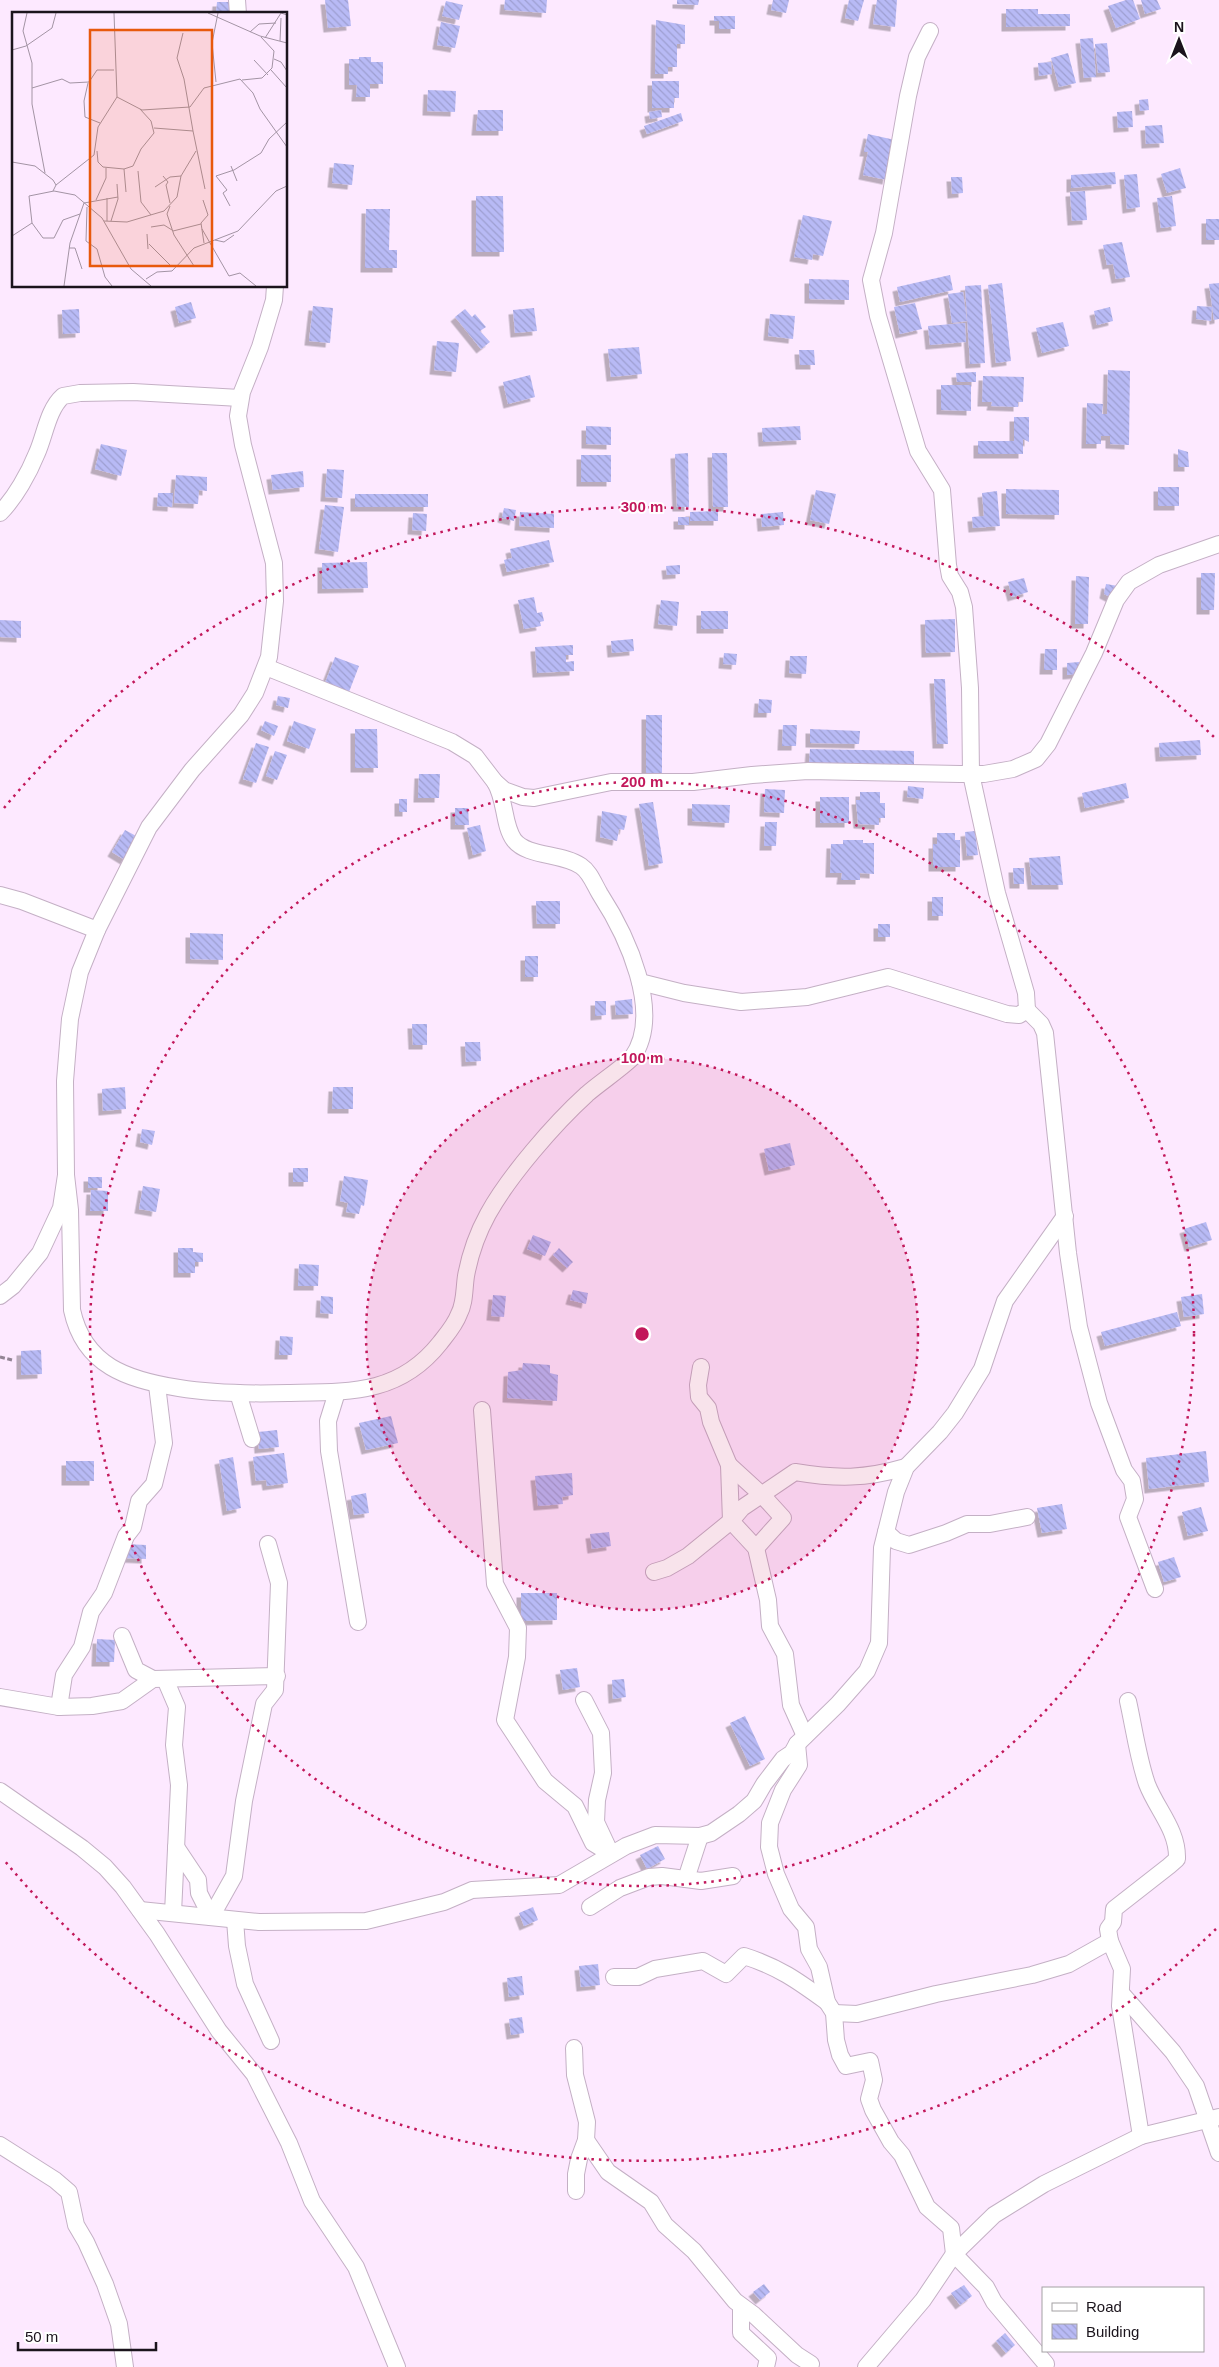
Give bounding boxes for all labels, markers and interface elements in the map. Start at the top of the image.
inset map [12,12,288,288]
north arrow [1154,15,1204,65]
text: N [1174,19,1184,35]
text: 300 m [621,498,663,515]
text: 200 m [621,773,663,790]
text: 100 m [621,1049,663,1066]
centre of rings [633,1325,651,1343]
legend [1042,2287,1204,2352]
text: Road [1086,2298,1122,2315]
scale bar [18,2320,155,2352]
text: Building [1086,2323,1139,2340]
text: 50 m [25,2328,58,2345]

